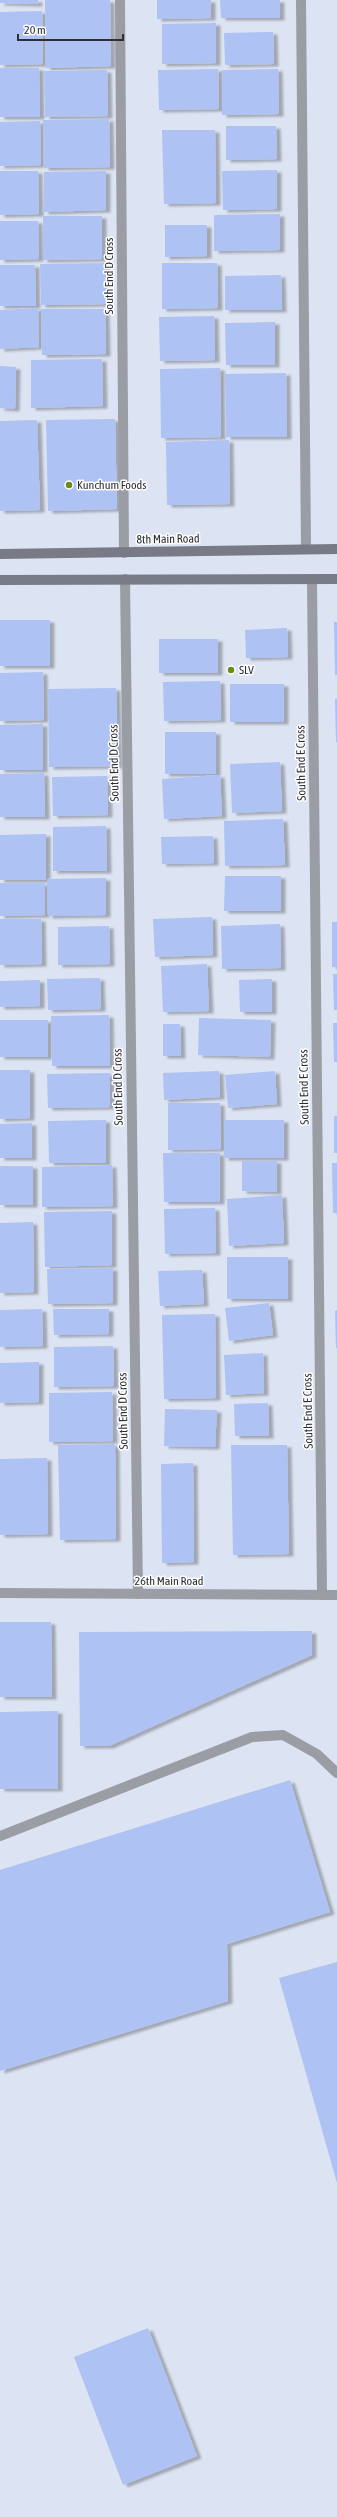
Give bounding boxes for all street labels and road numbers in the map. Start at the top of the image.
street label: South End D Cross [102,237,116,315]
street label: 8th Main Road [136,531,200,547]
street label: South End D Cross [106,724,122,802]
street label: South End E Cross [293,725,309,801]
street label: South End D Cross [110,1048,126,1126]
street label: South End E Cross [296,1049,312,1125]
street label: South End D Cross [115,1372,131,1450]
street label: South End E Cross [300,1373,316,1449]
street label: 26th Main Road [135,1574,203,1588]

